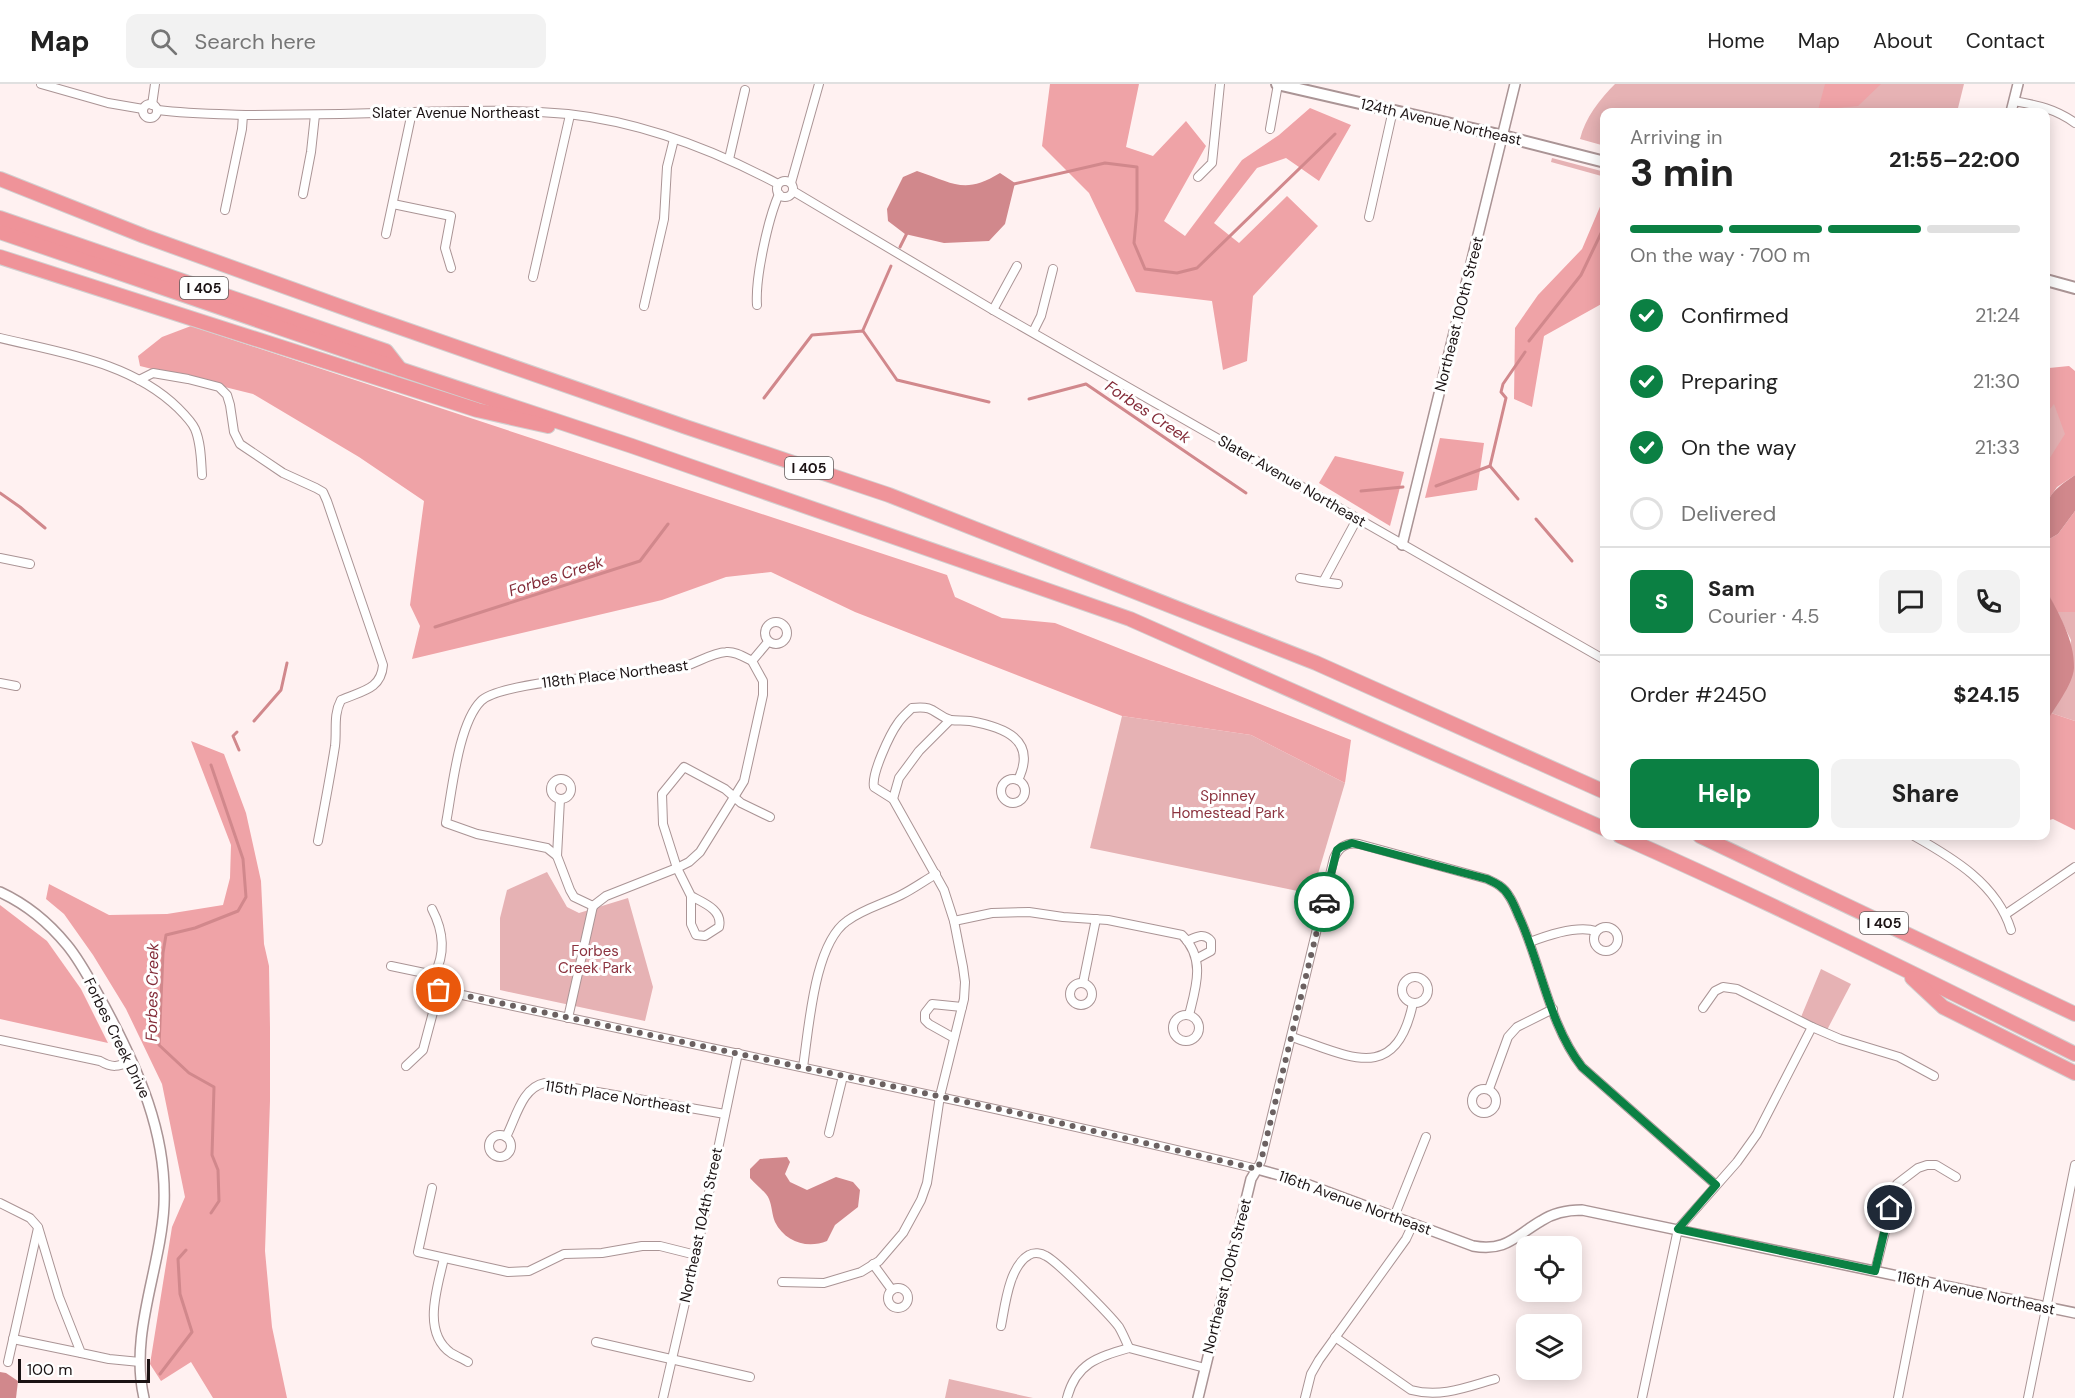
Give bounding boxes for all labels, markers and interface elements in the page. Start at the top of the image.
search box [126,14,546,68]
text: Map [30,23,90,60]
icon: search [147,25,180,58]
text: Search here [195,27,316,56]
text: Home [1707,27,1765,55]
text: Map [1798,27,1840,55]
text: About [1873,27,1933,55]
text: Contact [1966,27,2045,55]
street label: 124th Avenue Northeast [1359,94,1524,150]
street label: Slater Avenue Northeast [372,103,540,123]
text: Arriving in [1630,124,1722,150]
text: 21:55–22:00 [1889,145,2020,174]
text: 3 min [1630,147,1734,198]
street label: Northeast 100th Street [1430,234,1488,394]
text: On the way · 700 m [1630,242,1810,268]
road number: I 405 [180,277,228,299]
icon: check [1630,299,1663,332]
text: Confirmed [1681,301,1789,330]
text: 21:24 [1975,302,2020,328]
icon: check [1630,365,1663,398]
text: Preparing [1681,367,1778,396]
text: 21:30 [1973,368,2020,394]
water label: Forbes Creek [1101,376,1195,449]
street label: Slater Avenue Northeast [1214,430,1370,532]
icon: check [1630,431,1663,464]
text: On the way [1681,433,1796,462]
text: 21:33 [1975,434,2020,460]
road number: I 405 [785,457,833,479]
text: Delivered [1681,499,1776,528]
water label: Forbes Creek [506,551,607,601]
button: chat [1879,570,1942,633]
button: phone [1957,570,2020,633]
text: Sam [1708,574,1755,603]
text: S [1655,587,1668,616]
text: Courier · 4.5 [1708,603,1820,629]
street label: 118th Place Northeast [541,655,689,693]
text: Order #2450 [1630,680,1767,709]
text: $24.15 [1953,680,2020,709]
button: Help [1630,759,1819,828]
button: Share [1831,759,2020,828]
park label: Spinney Homestead Park [1171,786,1285,823]
courier [1294,872,1354,932]
icon: car [1308,886,1341,919]
road number: I 405 [1860,912,1908,934]
park label: Forbes Creek Park [558,941,633,978]
water label: Forbes Creek [141,942,163,1042]
pin [413,964,464,1015]
icon: bag [422,973,455,1006]
street label: Forbes Creek Drive [79,974,155,1102]
street label: 115th Place Northeast [544,1076,692,1118]
street label: Northeast 104th Street [675,1145,727,1304]
street label: 116th Avenue Northeast [1276,1166,1434,1240]
pin [1864,1182,1915,1233]
icon: home [1873,1191,1906,1224]
street label: Northeast 100th Street [1198,1196,1256,1356]
map controls [1516,1236,1582,1380]
button: locate [1516,1236,1582,1302]
street label: 116th Avenue Northeast [1895,1266,2057,1320]
button: layers [1516,1314,1582,1380]
scale bar [18,1356,150,1384]
text: 100 m [27,1359,72,1380]

